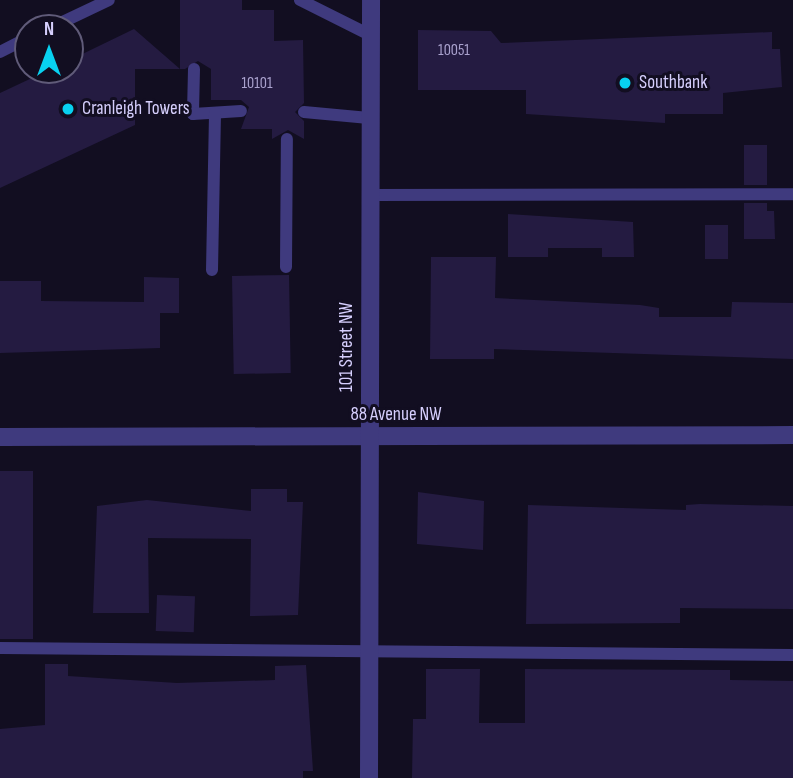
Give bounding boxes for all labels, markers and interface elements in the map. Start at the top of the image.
north arrow [14,14,84,84]
text: N [44,18,54,41]
house number: 10051 [438,41,470,61]
place label: Southbank [639,72,707,94]
house number: 10101 [241,74,273,94]
marker: Southbank [617,75,633,91]
place label: Cranleigh Towers [82,98,190,120]
marker: Cranleigh Towers [60,101,76,117]
street label: 101 Street NW [336,302,358,392]
street label: 88 Avenue NW [350,404,442,426]

